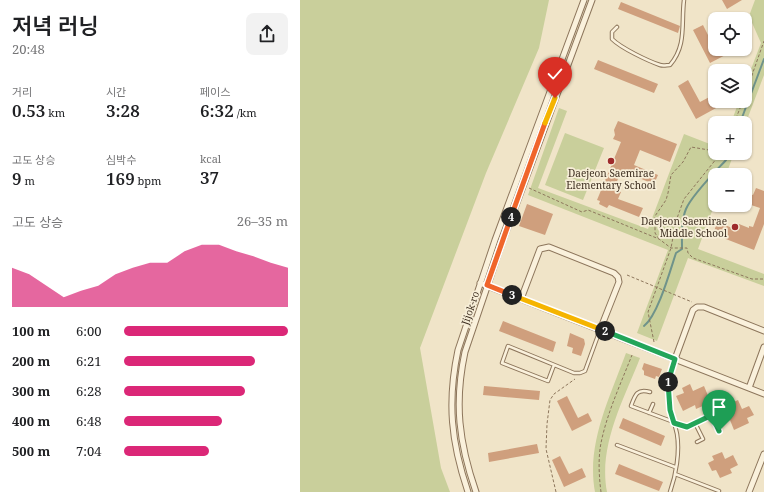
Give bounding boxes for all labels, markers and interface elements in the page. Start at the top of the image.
text: 저녁 러닝 [12,10,99,40]
map controls [708,12,752,212]
button: locate [708,12,752,56]
button: share [246,13,288,55]
text: 20:48 [12,40,45,58]
pin [538,57,572,98]
icon: check [544,63,566,85]
button: layers [708,64,752,108]
text: 거리 [12,84,32,99]
text: 시간 [106,84,126,99]
text: 페이스 [200,84,230,99]
text: 0.53 [12,99,45,122]
text: 3:28 [106,99,140,122]
text: 6:32 [200,99,234,122]
text: km [45,105,65,120]
text: /km [234,105,257,120]
button: + [708,116,752,160]
text: kcal [200,151,221,166]
text: 고도 상승 [12,152,55,167]
text: 심박수 [106,152,136,167]
marker: Daejeon Saemirae Elementary School [606,156,616,166]
text: 37 [200,166,219,189]
place label: Daejeon Saemirae Elementary School [566,166,656,192]
text: 9 [12,167,22,190]
text: 169 [106,167,135,190]
button: − [708,168,752,212]
text: m [22,173,35,188]
text: bpm [135,173,161,188]
pin: 4 [501,207,521,227]
text: 4 [508,209,514,224]
text: 26–35 m [237,212,288,230]
text: 고도 상승 [12,213,63,231]
place label: Daejeon Saemirae Middle School [641,214,727,240]
marker: Daejeon Saemirae Middle School [730,222,740,232]
pin: 3 [502,285,522,305]
text: 3 [509,287,515,302]
street label: Jijok-ro [457,289,482,328]
pin: 2 [595,321,615,341]
text: 100 m [12,322,50,340]
text: 6:00 [76,322,102,340]
text: 2 [602,323,608,338]
text: 200 m [12,352,50,370]
text: 6:21 [76,352,102,370]
pin: 1 [658,372,678,392]
text: 1 [665,374,671,389]
text: 300 m [12,382,50,400]
text: 6:28 [76,382,102,400]
pin [702,390,736,431]
icon: arrive [708,396,730,418]
text: 400 m [12,412,50,430]
text: 6:48 [76,412,102,430]
text: 500 m [12,442,50,460]
text: 7:04 [76,442,102,460]

